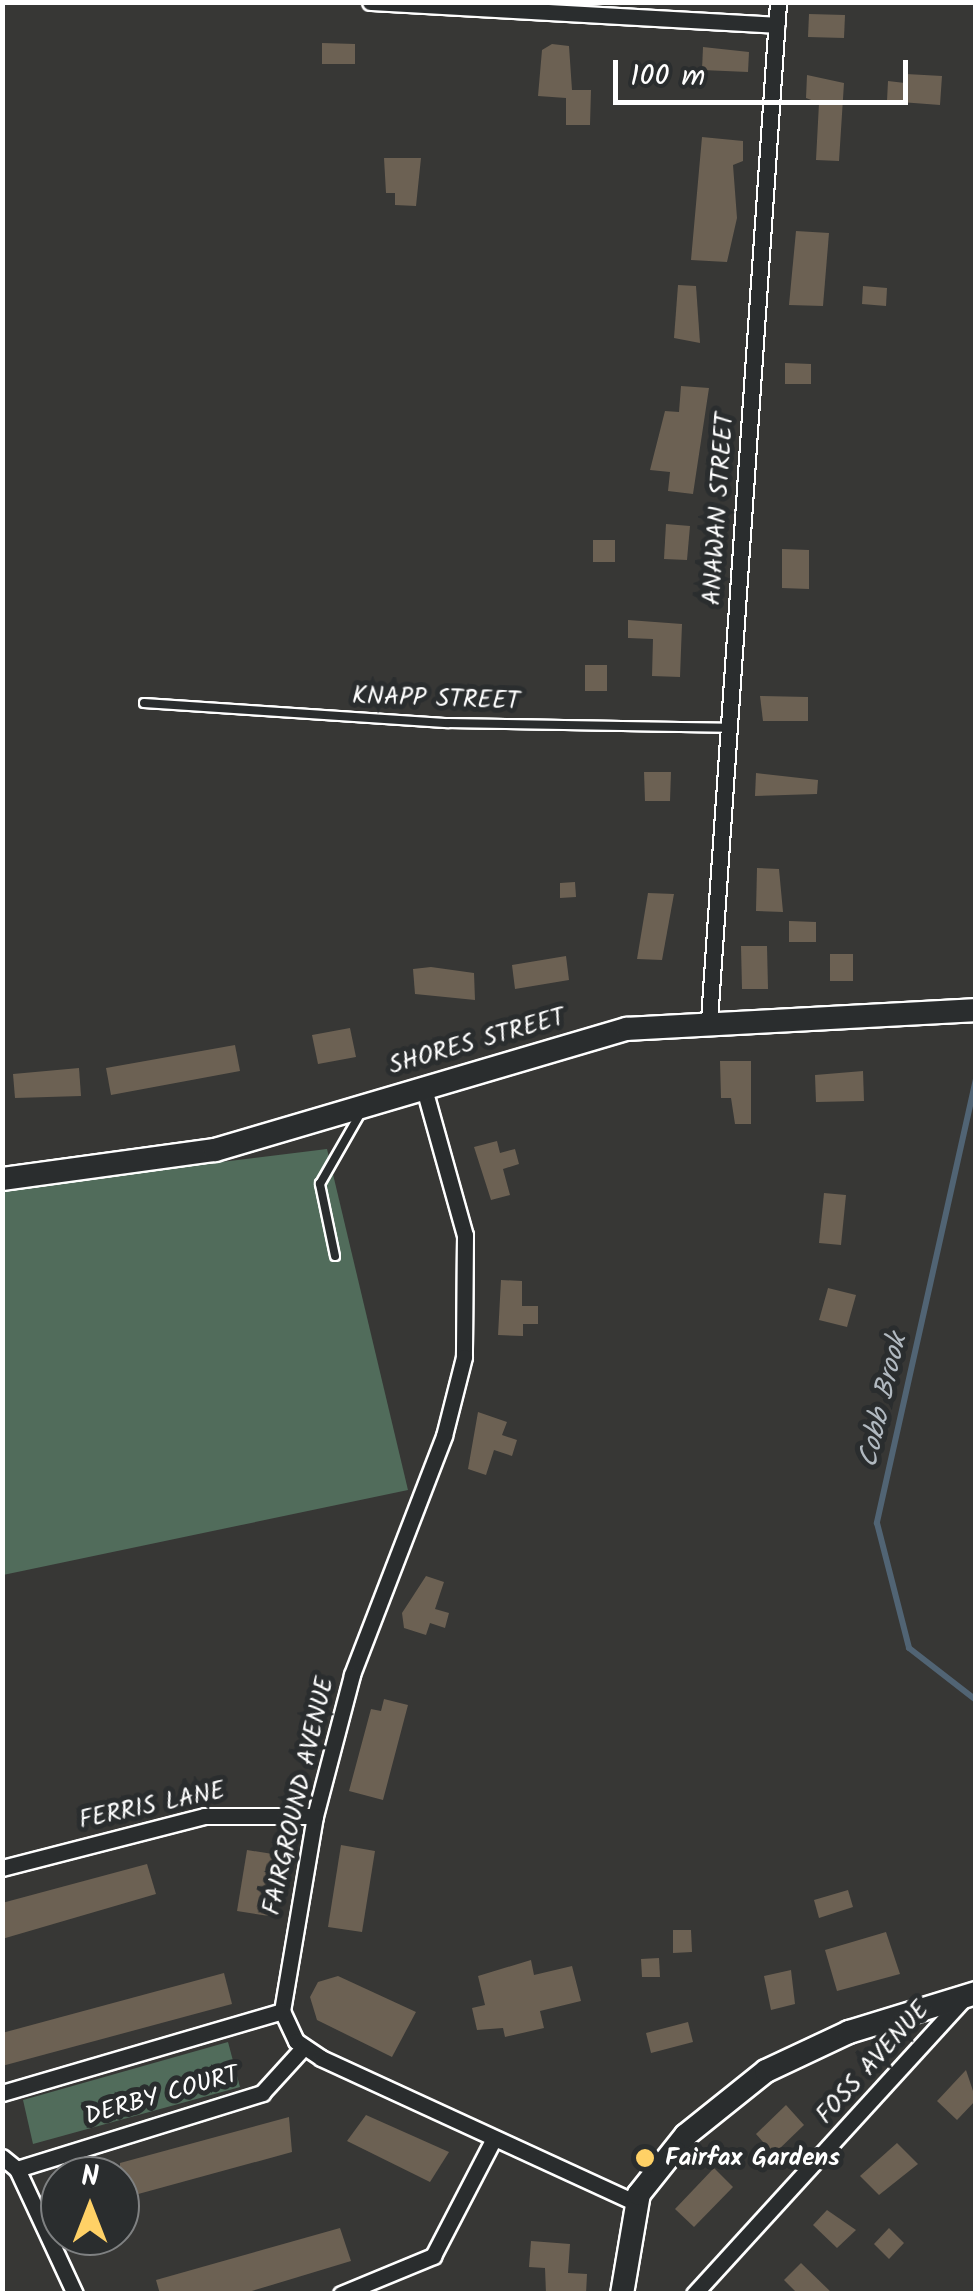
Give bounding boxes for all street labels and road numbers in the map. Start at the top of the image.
street label: ANAWAN STREET [697,412,741,606]
street label: KNAPP STREET [352,681,520,717]
street label: SHORES STREET [386,1003,568,1081]
street label: FAIRGROUND AVENUE [257,1674,341,1918]
street label: FERRIS LANE [76,1776,228,1836]
street label: FOSS AVENUE [810,1996,936,2130]
street label: DERBY COURT [81,2060,243,2132]

